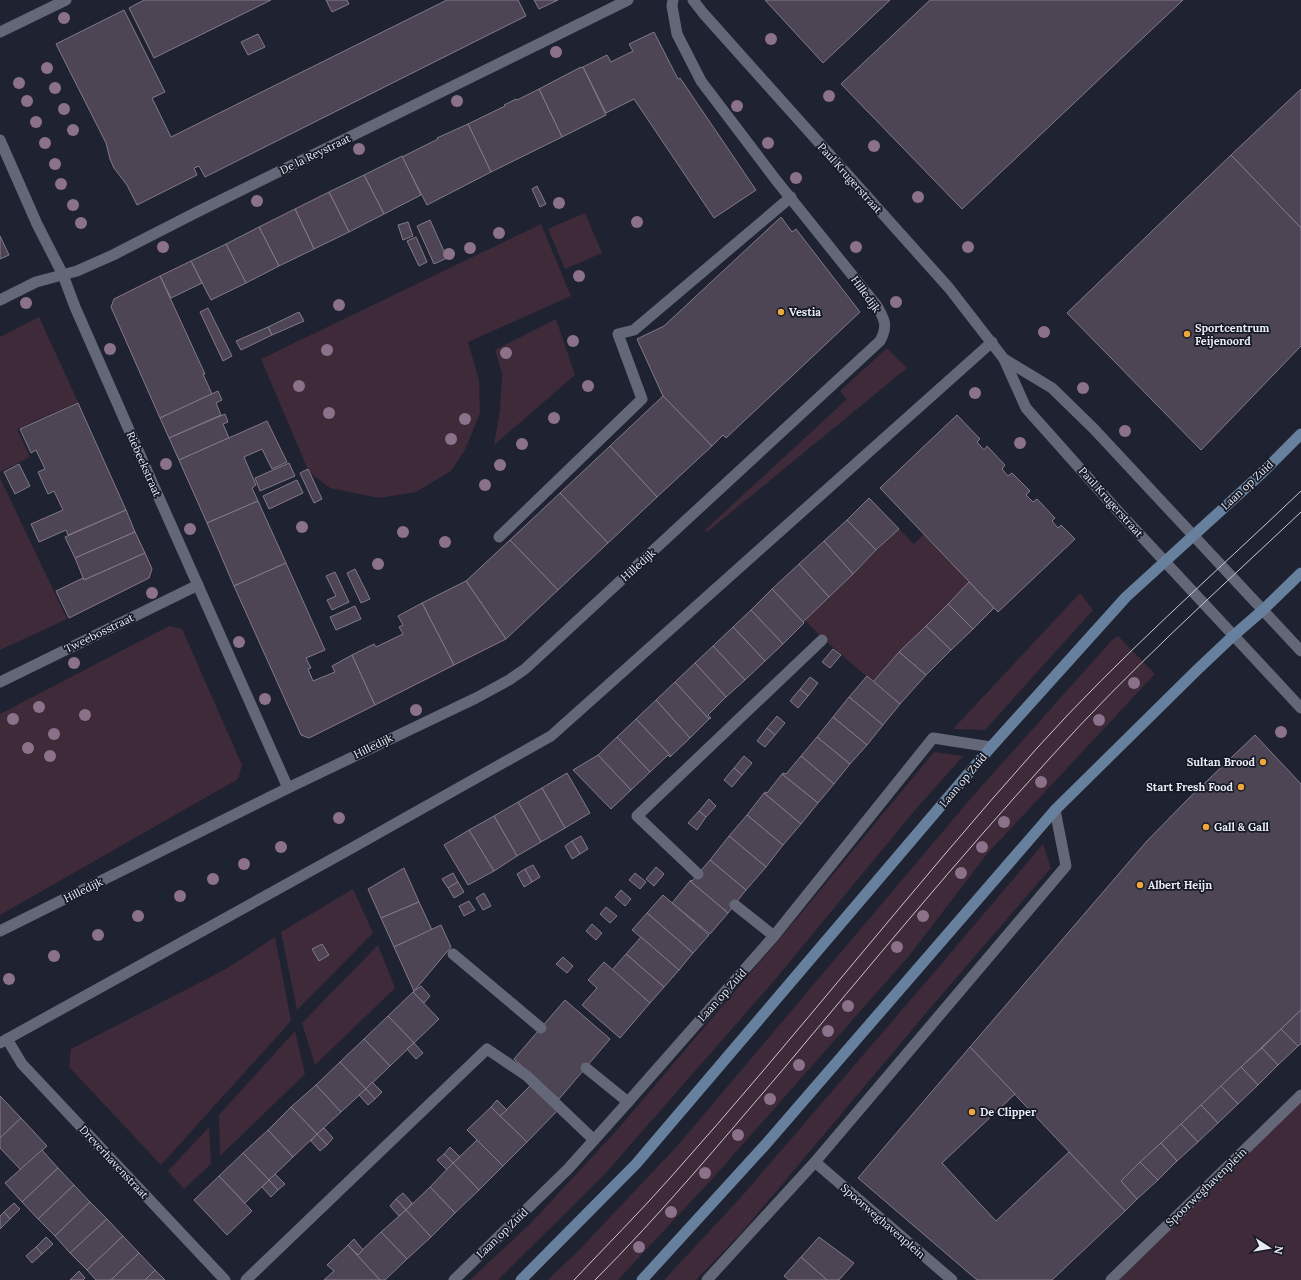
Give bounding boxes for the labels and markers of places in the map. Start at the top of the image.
place label: Vestia [789,305,821,319]
marker: Vestia [776,307,786,317]
place label: Sportcentrum Feijenoord [1195,321,1269,348]
marker: Sportcentrum Feijenoord [1182,329,1192,339]
place label: Sultan Brood [1187,755,1255,769]
marker: Sultan Brood [1258,757,1268,767]
place label: Start Fresh Food [1146,780,1233,794]
marker: Start Fresh Food [1236,782,1246,792]
place label: Gall & Gall [1214,820,1270,834]
marker: Gall & Gall [1201,822,1211,832]
place label: Albert Heijn [1148,878,1212,892]
marker: Albert Heijn [1135,880,1145,890]
place label: De Clipper [980,1105,1037,1119]
marker: De Clipper [967,1107,977,1117]

